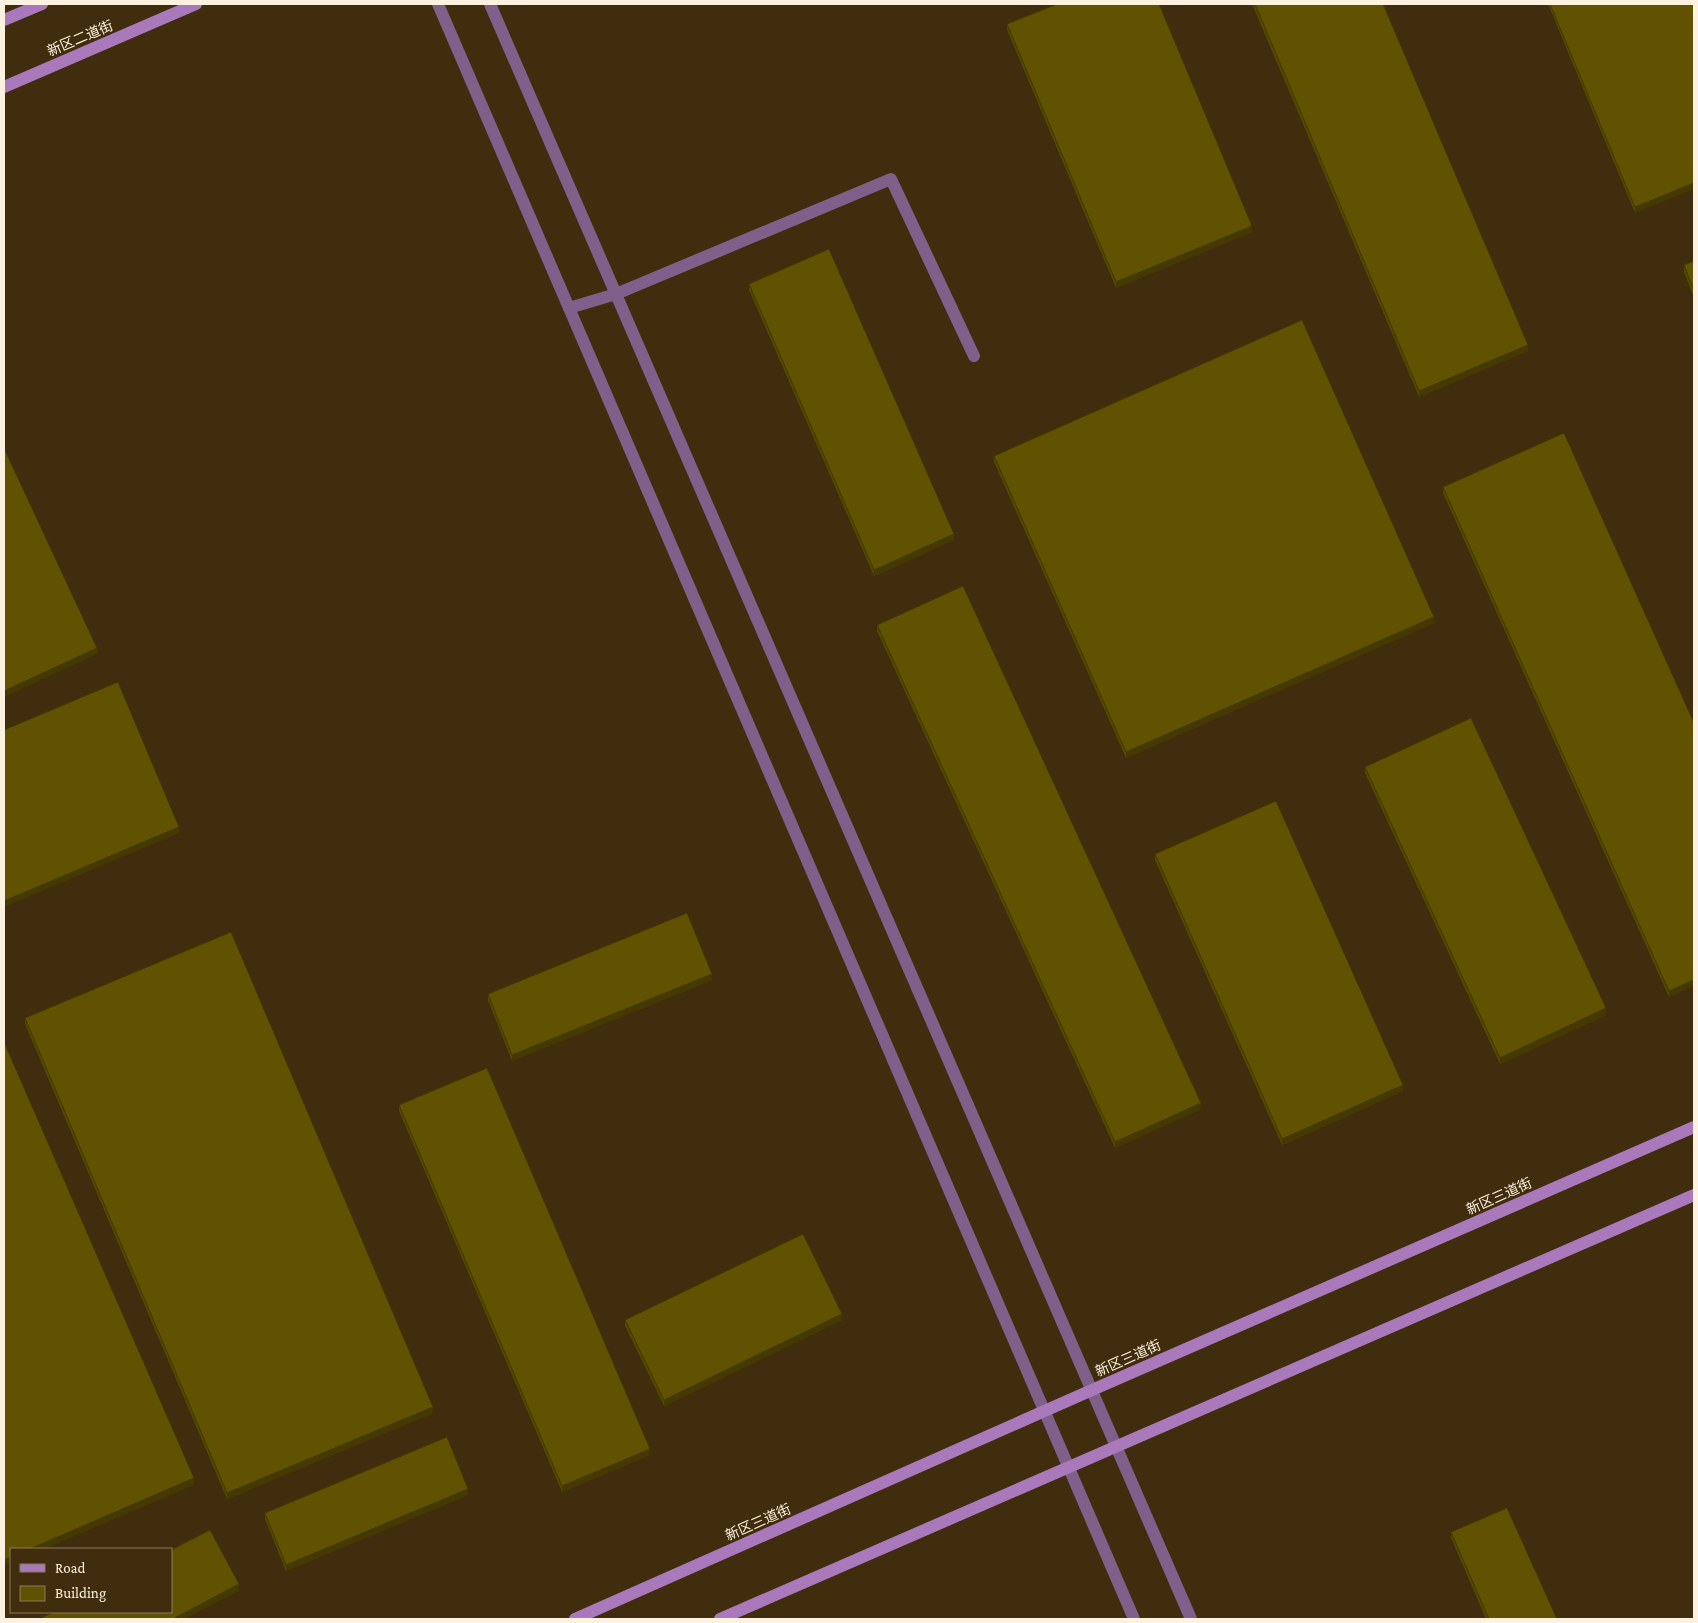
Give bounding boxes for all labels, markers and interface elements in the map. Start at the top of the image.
street label: 新区二道街 [45,17,115,59]
street label: 新区三道街 [1464,1174,1534,1218]
street label: 新区三道街 [1093,1336,1163,1380]
street label: 新区三道街 [723,1500,793,1544]
legend [10,1548,172,1613]
text: Road [55,1560,86,1576]
text: Building [55,1585,106,1602]

